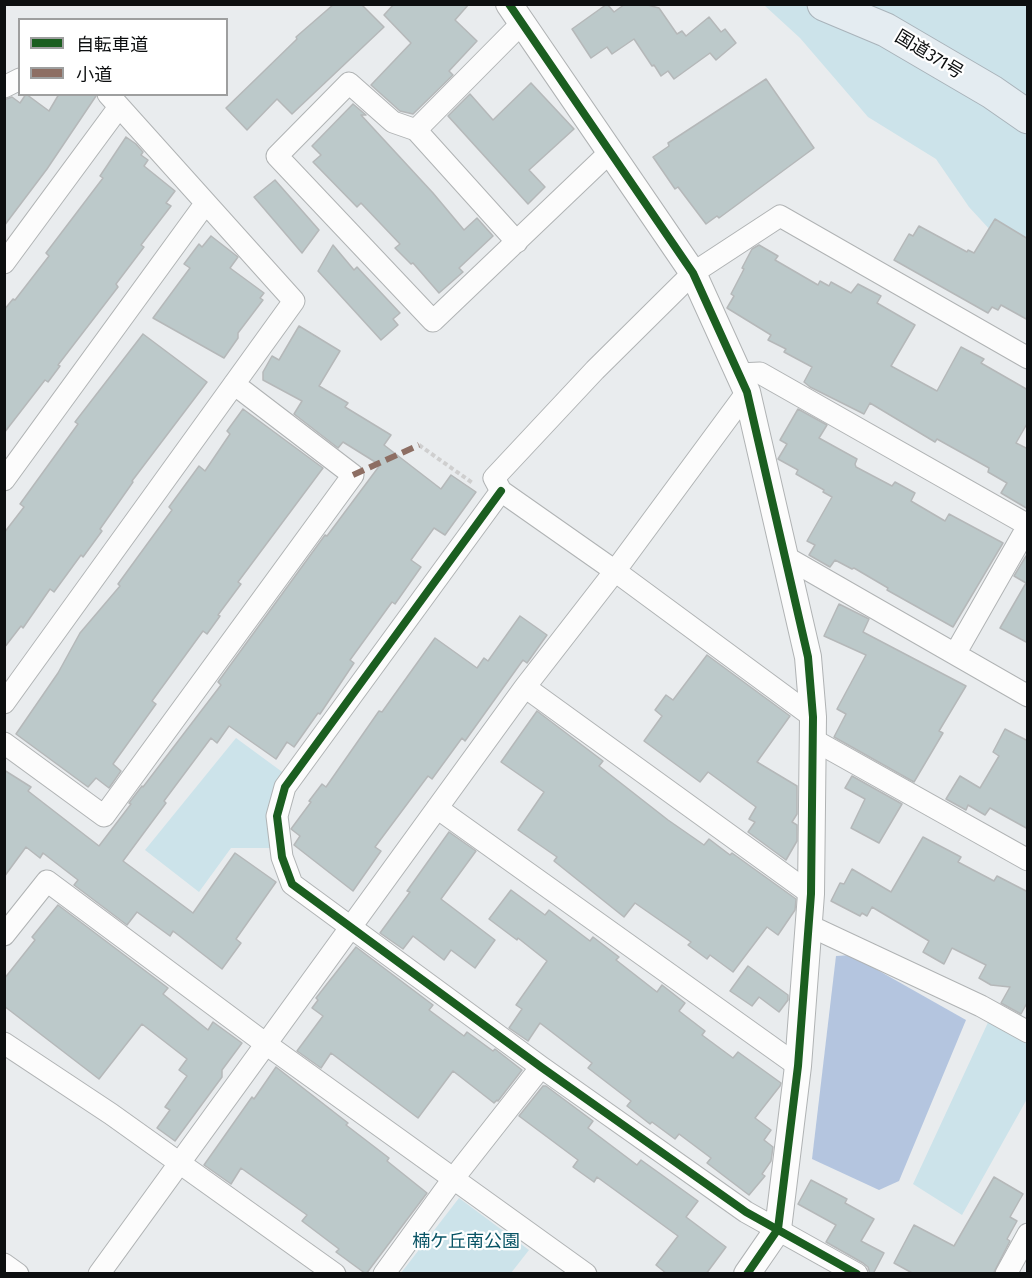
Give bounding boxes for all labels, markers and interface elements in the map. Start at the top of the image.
legend [18,18,228,96]
street label: 国道371号 [891,26,967,84]
text: 自転車道 [76,34,148,56]
text: 小道 [76,64,112,86]
park label: 楠ケ丘南公園 [412,1231,520,1253]

